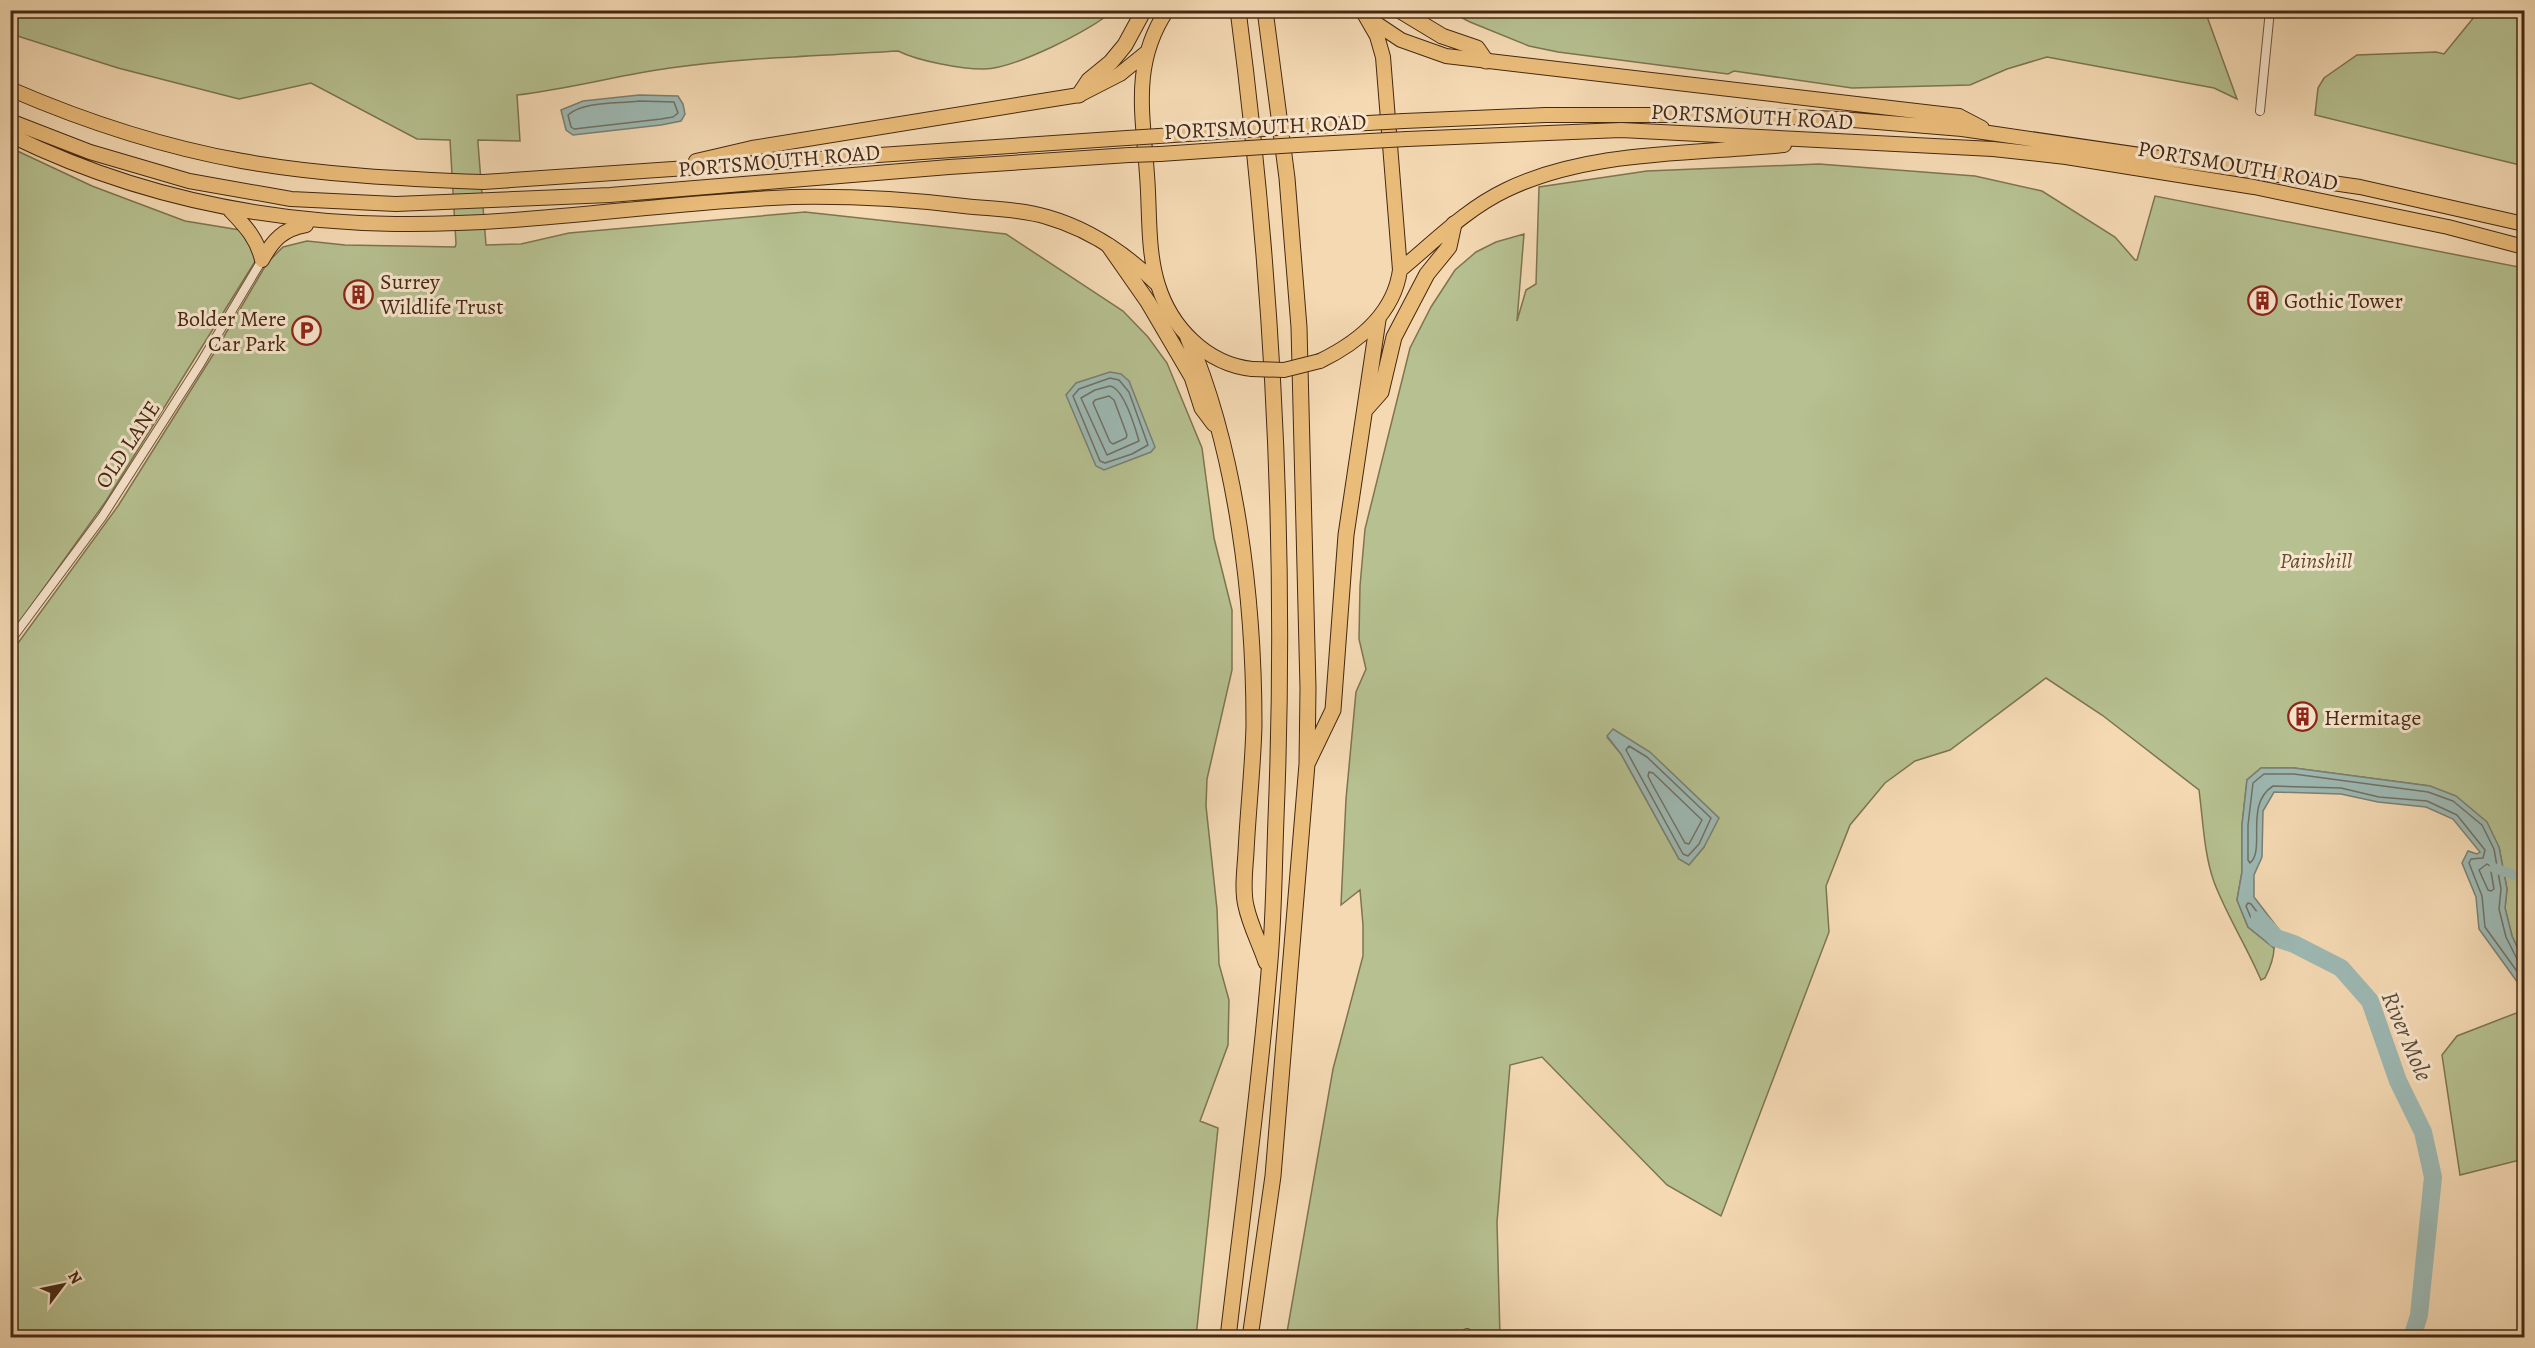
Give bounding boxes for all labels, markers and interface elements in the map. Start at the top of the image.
street label: PORTSMOUTH ROAD [1650,97,1854,137]
street label: PORTSMOUTH ROAD [1163,107,1367,147]
street label: PORTSMOUTH ROAD [2135,134,2340,198]
street label: PORTSMOUTH ROAD [677,137,881,185]
place label: Surrey Wildlife Trust [379,267,503,322]
building icon: Surrey Wildlife Trust [343,278,375,310]
building icon: Gothic Tower [2247,284,2279,316]
place label: Gothic Tower [2284,286,2403,316]
place label: Bolder Mere Car Park [176,304,286,359]
parking icon: Bolder Mere Car Park [291,315,323,347]
street label: OLD LANE [88,395,167,494]
park label: Painshill [2280,546,2353,576]
building icon: Hermitage [2287,701,2319,733]
place label: Hermitage [2324,703,2421,733]
water label: River Mole [2374,986,2440,1086]
north arrow [33,1255,93,1315]
text: N [62,1267,87,1289]

